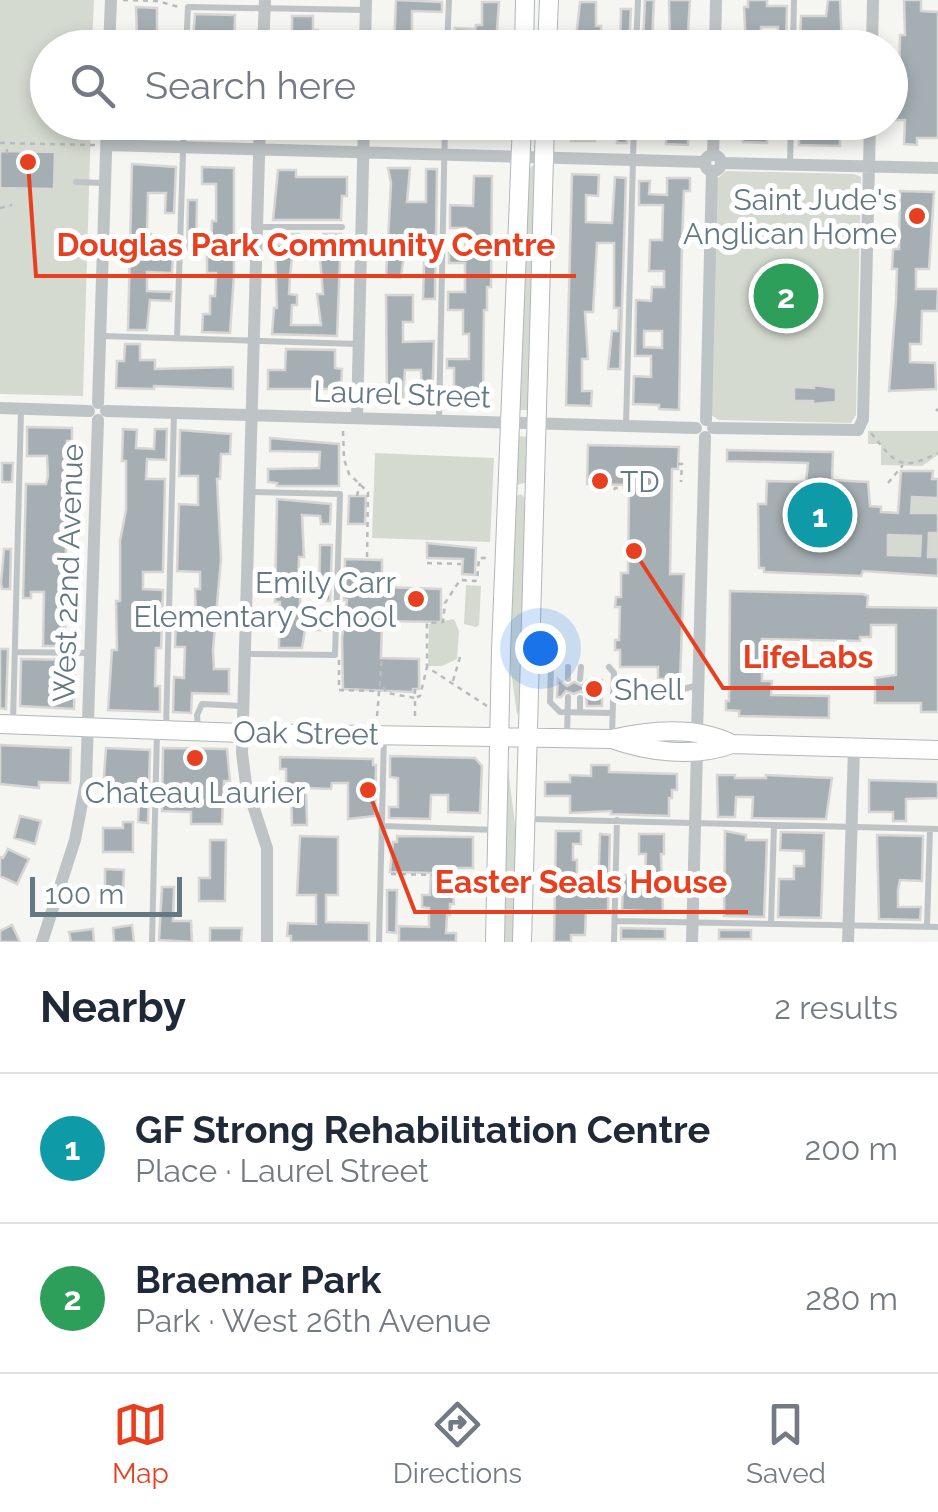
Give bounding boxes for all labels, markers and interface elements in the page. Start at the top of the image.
search box [30,30,908,140]
icon: search [65,58,120,113]
text: Search here [145,63,356,108]
place label: Saint Jude's Anglican Home [683,182,897,251]
marker: Saint Jude's Anglican Home [906,205,928,227]
callout: Douglas Park Community Centre [36,214,576,276]
text: Douglas Park Community Centre [56,226,556,263]
pin: 2 [754,258,818,334]
street label: Laurel Street [313,373,491,415]
street label: West 22nd Avenue [46,443,90,703]
place label: TD [620,464,660,499]
marker: TD [589,470,611,492]
pin: 1 [788,478,852,552]
place label: Emily Carr Elementary School [133,565,397,634]
marker: Emily Carr Elementary School [405,588,427,610]
your location [515,623,566,674]
callout: LifeLabs [723,626,894,688]
text: LifeLabs [743,638,873,675]
place label: Shell [614,672,684,707]
marker: Shell [583,678,605,700]
street label: Oak Street [233,714,379,752]
marker: Chateau Laurier [184,747,206,769]
place label: Chateau Laurier [85,775,306,810]
callout: Easter Seals House [415,850,748,912]
text: Easter Seals House [435,863,727,900]
scale bar [30,872,182,916]
text: 100 m [45,878,124,911]
text: Nearby [40,983,186,1032]
text: 2 results [774,989,898,1026]
text: GF Strong Rehabilitation Centre [135,1107,710,1152]
text: 1 [65,1130,80,1167]
text: 200 m [805,1130,898,1167]
text: Place · Laurel Street [135,1152,429,1189]
text: Braemar Park [135,1257,381,1302]
text: 2 [63,1280,82,1317]
text: 280 m [805,1280,898,1317]
text: Park · West 26th Avenue [135,1302,491,1339]
tab: Map [112,1397,169,1490]
tab: Directions [393,1397,522,1490]
tab: Saved [746,1397,826,1490]

